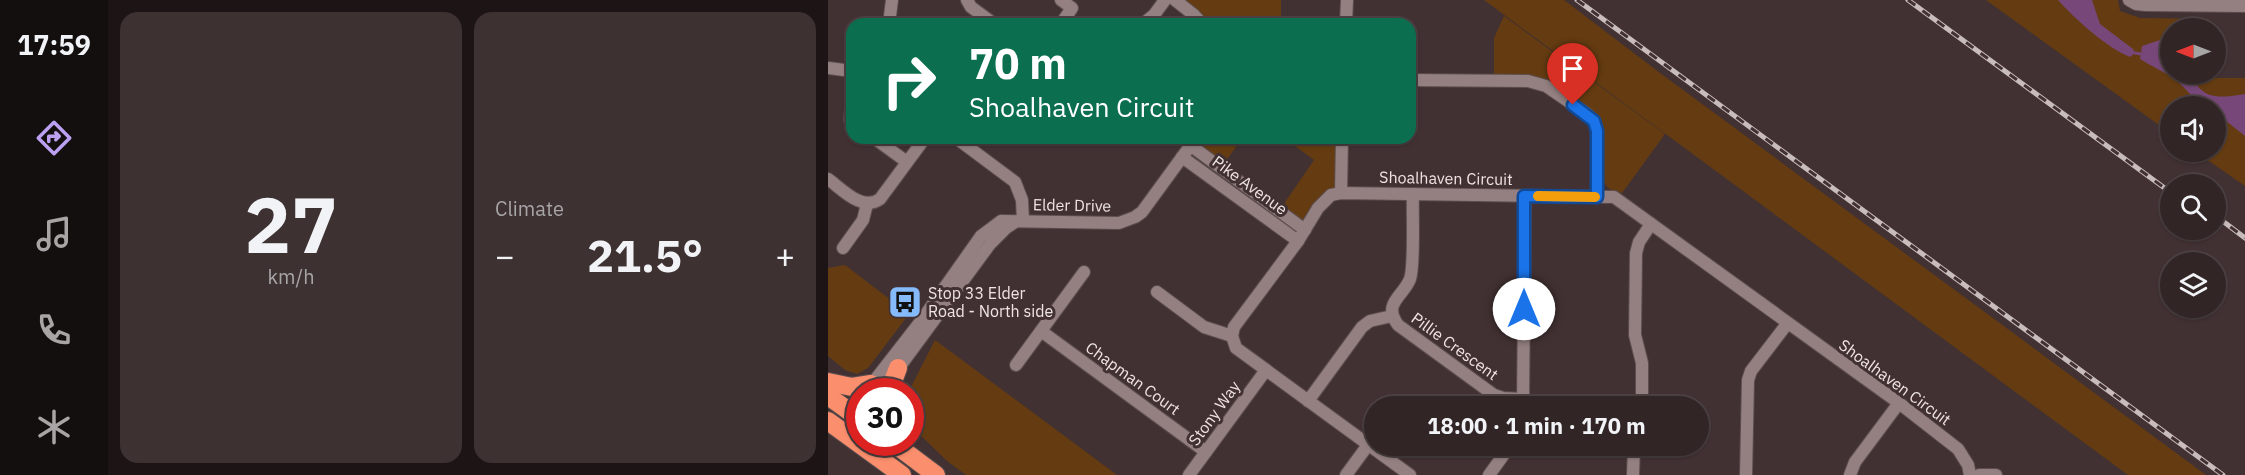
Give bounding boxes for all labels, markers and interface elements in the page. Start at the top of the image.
north arrow [2160,18,2226,84]
map controls [2160,18,2226,318]
text: 17:59 [17,27,91,62]
text: 70 m [969,36,1067,91]
icon: right [870,42,948,120]
pin [1547,43,1598,105]
icon: arrive [1556,52,1589,85]
text: Shoalhaven Circuit [969,89,1194,124]
button: sound [2160,96,2226,162]
icon: directions [33,117,75,159]
street label: Pike Avenue [1209,151,1292,219]
street label: Shoalhaven Circuit [1379,167,1513,189]
text: 27 [244,173,338,274]
button: search [2160,174,2226,240]
street label: Elder Drive [1033,194,1112,216]
text: Climate [495,195,564,222]
icon: music [33,213,75,255]
text: 21.5° [587,226,703,284]
text: − [495,234,515,277]
text: + [775,234,795,277]
button: layers [2160,252,2226,318]
text: km/h [267,263,315,290]
position arrow [1492,277,1556,341]
place label: Stop 33 Elder Road - North side [928,283,1053,321]
bus stop icon: Stop 33 Elder Road - North side [887,284,923,320]
street label: Pillie Crescent [1408,308,1502,384]
icon: phone [33,309,75,351]
street label: Shoalhaven Circuit [1835,335,1955,429]
street label: Chapman Court [1082,337,1184,419]
street label: Stony Way [1184,377,1244,449]
speed limit sign: 30 [846,378,924,456]
icon: climate [33,406,75,448]
text: 18:00 · 1 min · 170 m [1427,411,1646,440]

